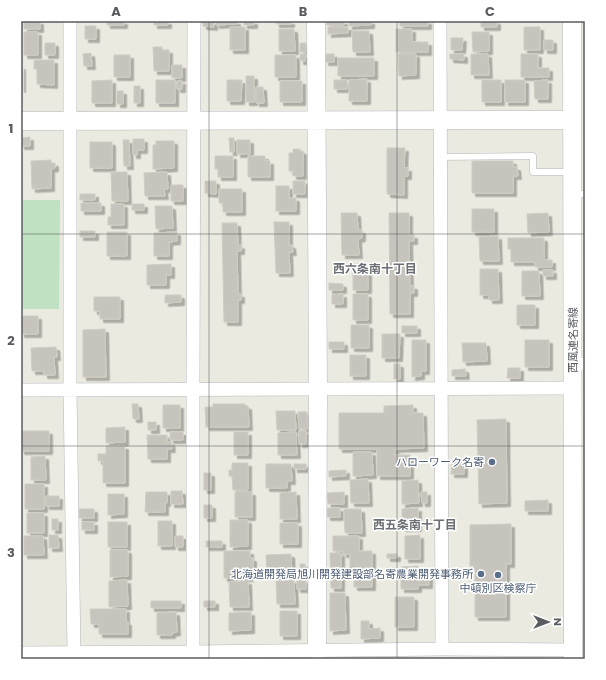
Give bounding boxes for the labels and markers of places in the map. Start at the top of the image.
place label: ハローワーク名寄 [396,454,484,470]
marker: ハローワーク名寄 [487,457,497,467]
place label: 北海道開発局旭川開発建設部名寄農業開発事務所 [231,566,474,582]
marker: 北海道開発局旭川開発建設部名寄農業開発事務所 [476,569,486,579]
marker: 中頓別区検察庁 [493,570,503,580]
place label: 中頓別区検察庁 [460,580,537,596]

